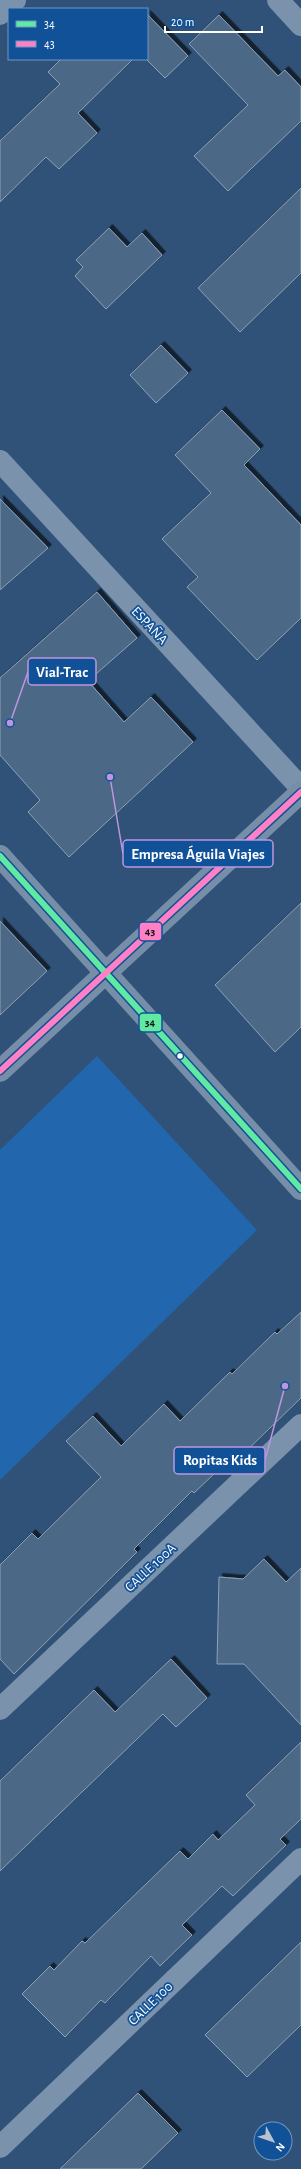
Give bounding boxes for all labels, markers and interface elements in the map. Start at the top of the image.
legend [8,8,148,60]
scale bar [165,8,262,34]
text: 20 m [171,16,194,28]
text: 34 [44,18,55,30]
text: 43 [44,38,55,50]
street label: ESPAÑA [129,603,171,647]
callout: Vial-Trac [28,658,96,685]
text: Vial-Trac [36,665,88,680]
callout: Empresa Águila Viajes [123,840,273,867]
text: Empresa Águila Viajes [131,845,265,862]
line badge: 43 [139,922,162,941]
text: 43 [145,926,155,937]
line badge: 34 [139,1013,162,1032]
text: 34 [145,1017,156,1028]
unlabelled marker [175,1051,185,1061]
callout: Ropitas Kids [174,1447,265,1474]
text: Ropitas Kids [183,1453,257,1468]
street label: CALLE 100A [123,1541,179,1595]
street label: CALLE 100 [126,1979,176,2028]
north arrow [253,2121,293,2161]
text: N [274,2141,287,2154]

